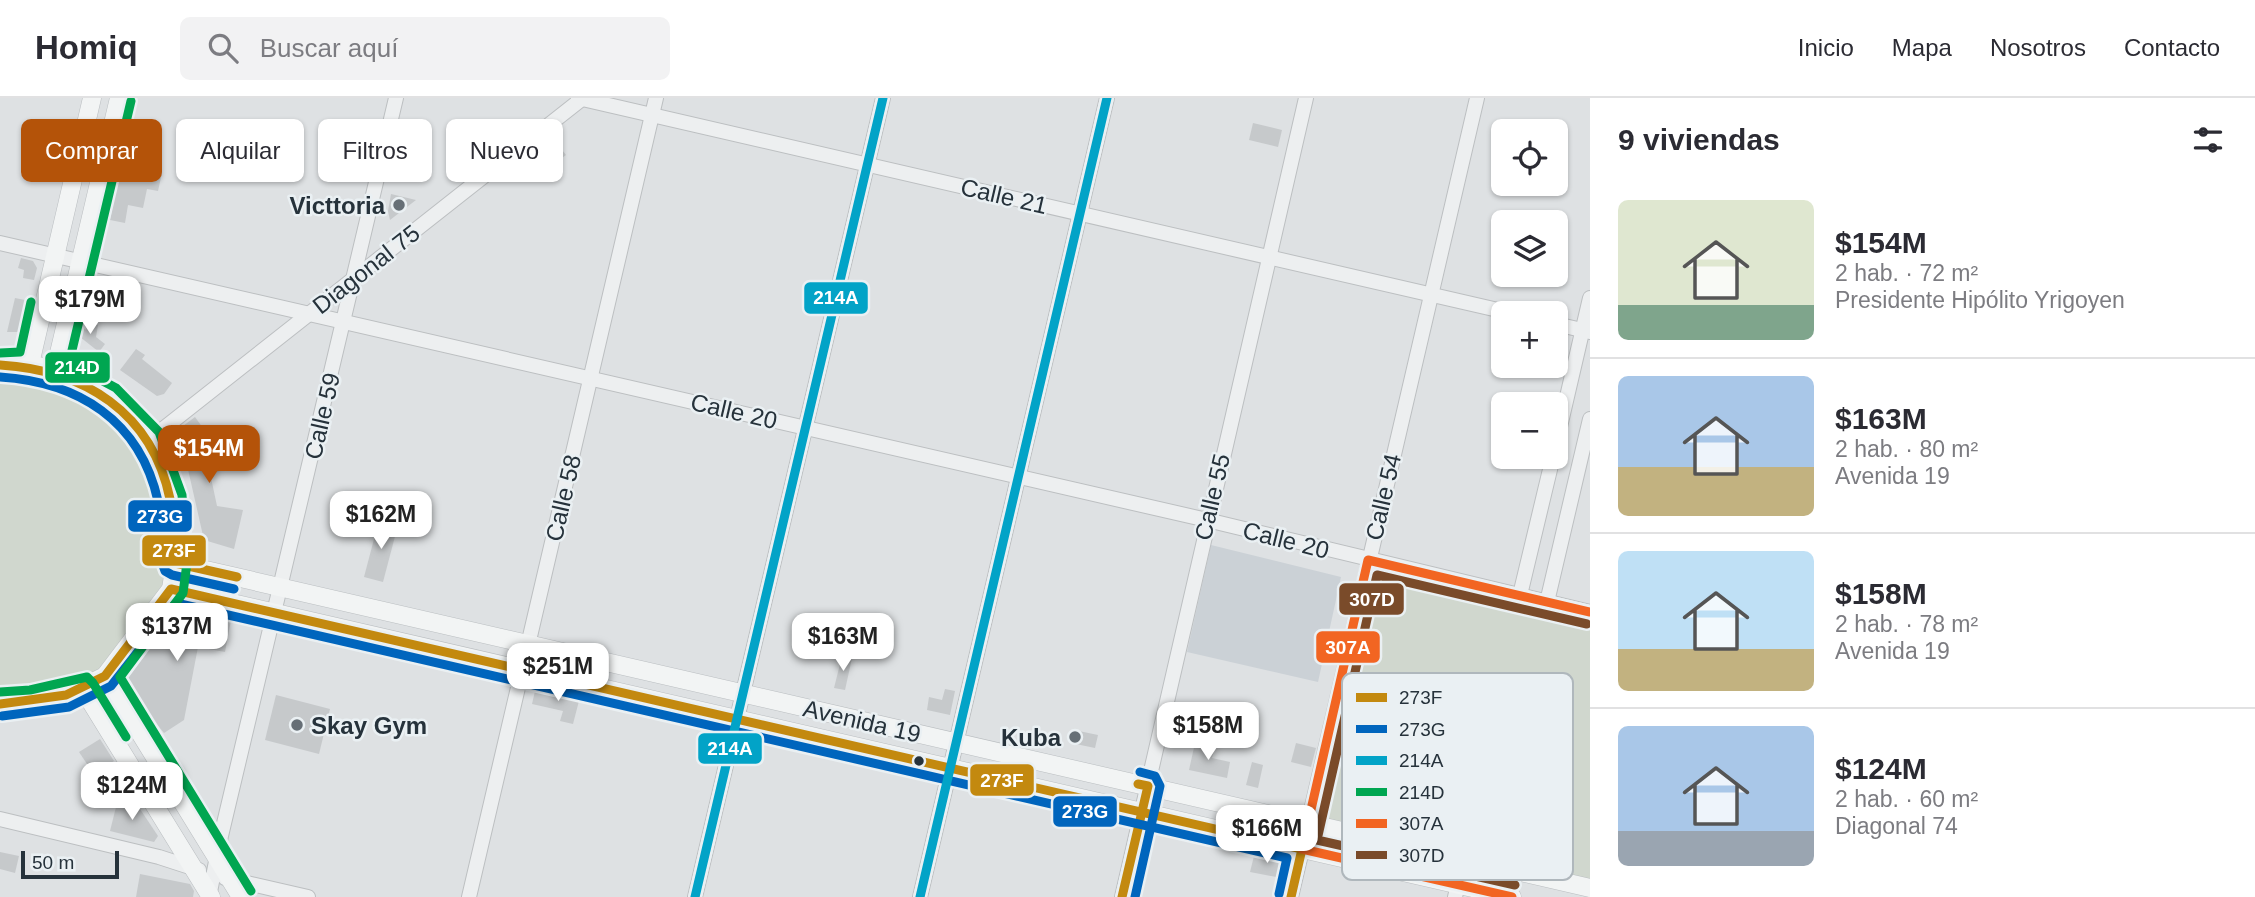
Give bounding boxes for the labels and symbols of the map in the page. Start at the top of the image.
street label: Calle 21 [958,173,1050,219]
place label: Victtoria [289,192,386,219]
marker: Victtoria [391,197,407,213]
street label: Diagonal 75 [307,219,425,319]
pin: $179M [41,276,139,336]
line badge: 214A [803,281,869,315]
text: 214A [813,287,859,308]
line badge: 214D [44,351,111,384]
text: 214D [54,357,100,378]
street label: Calle 59 [299,370,345,462]
street label: Calle 20 [688,388,780,434]
pin: $154M [160,426,258,485]
street label: Calle 55 [1189,451,1235,543]
street label: Calle 54 [1360,451,1406,543]
street label: Calle 58 [540,452,586,544]
pin: $162M [332,491,430,551]
line badge: 273G [127,499,193,533]
text: 273G [137,506,183,527]
street label: Calle 20 [1240,516,1332,564]
line badge: 273F [141,534,207,567]
text: 273F [152,540,196,561]
line badge: 307D [1338,582,1405,616]
text: 307D [1349,589,1395,610]
pin: $137M [128,603,226,663]
pin: $163M [794,614,892,673]
line badge: 307A [1315,630,1381,664]
text: 307A [1325,637,1371,658]
pin: $251M [509,644,607,703]
legend [1342,673,1573,880]
text: 273F [1399,687,1442,708]
street label: Avenida 19 [801,694,923,748]
pin: $158M [1159,702,1257,762]
place label: Skay Gym [311,712,427,739]
marker: Skay Gym [289,717,305,733]
text: 273G [1399,719,1445,740]
place label: Kuba [1001,724,1062,751]
marker: Kuba [1067,729,1083,745]
line badge: 214A [697,732,763,765]
text: 214A [707,738,753,759]
text: 214A [1399,750,1444,771]
unlabelled marker [912,754,926,768]
pin: $124M [83,762,181,822]
line badge: 273F [969,763,1035,797]
text: 273F [980,770,1024,791]
text: 214D [1399,782,1444,803]
line badge: 273G [1052,795,1118,828]
text: 273G [1062,801,1108,822]
pin: $166M [1218,806,1316,865]
text: 307A [1399,813,1444,834]
text: 307D [1399,845,1444,866]
scale bar [21,848,119,880]

